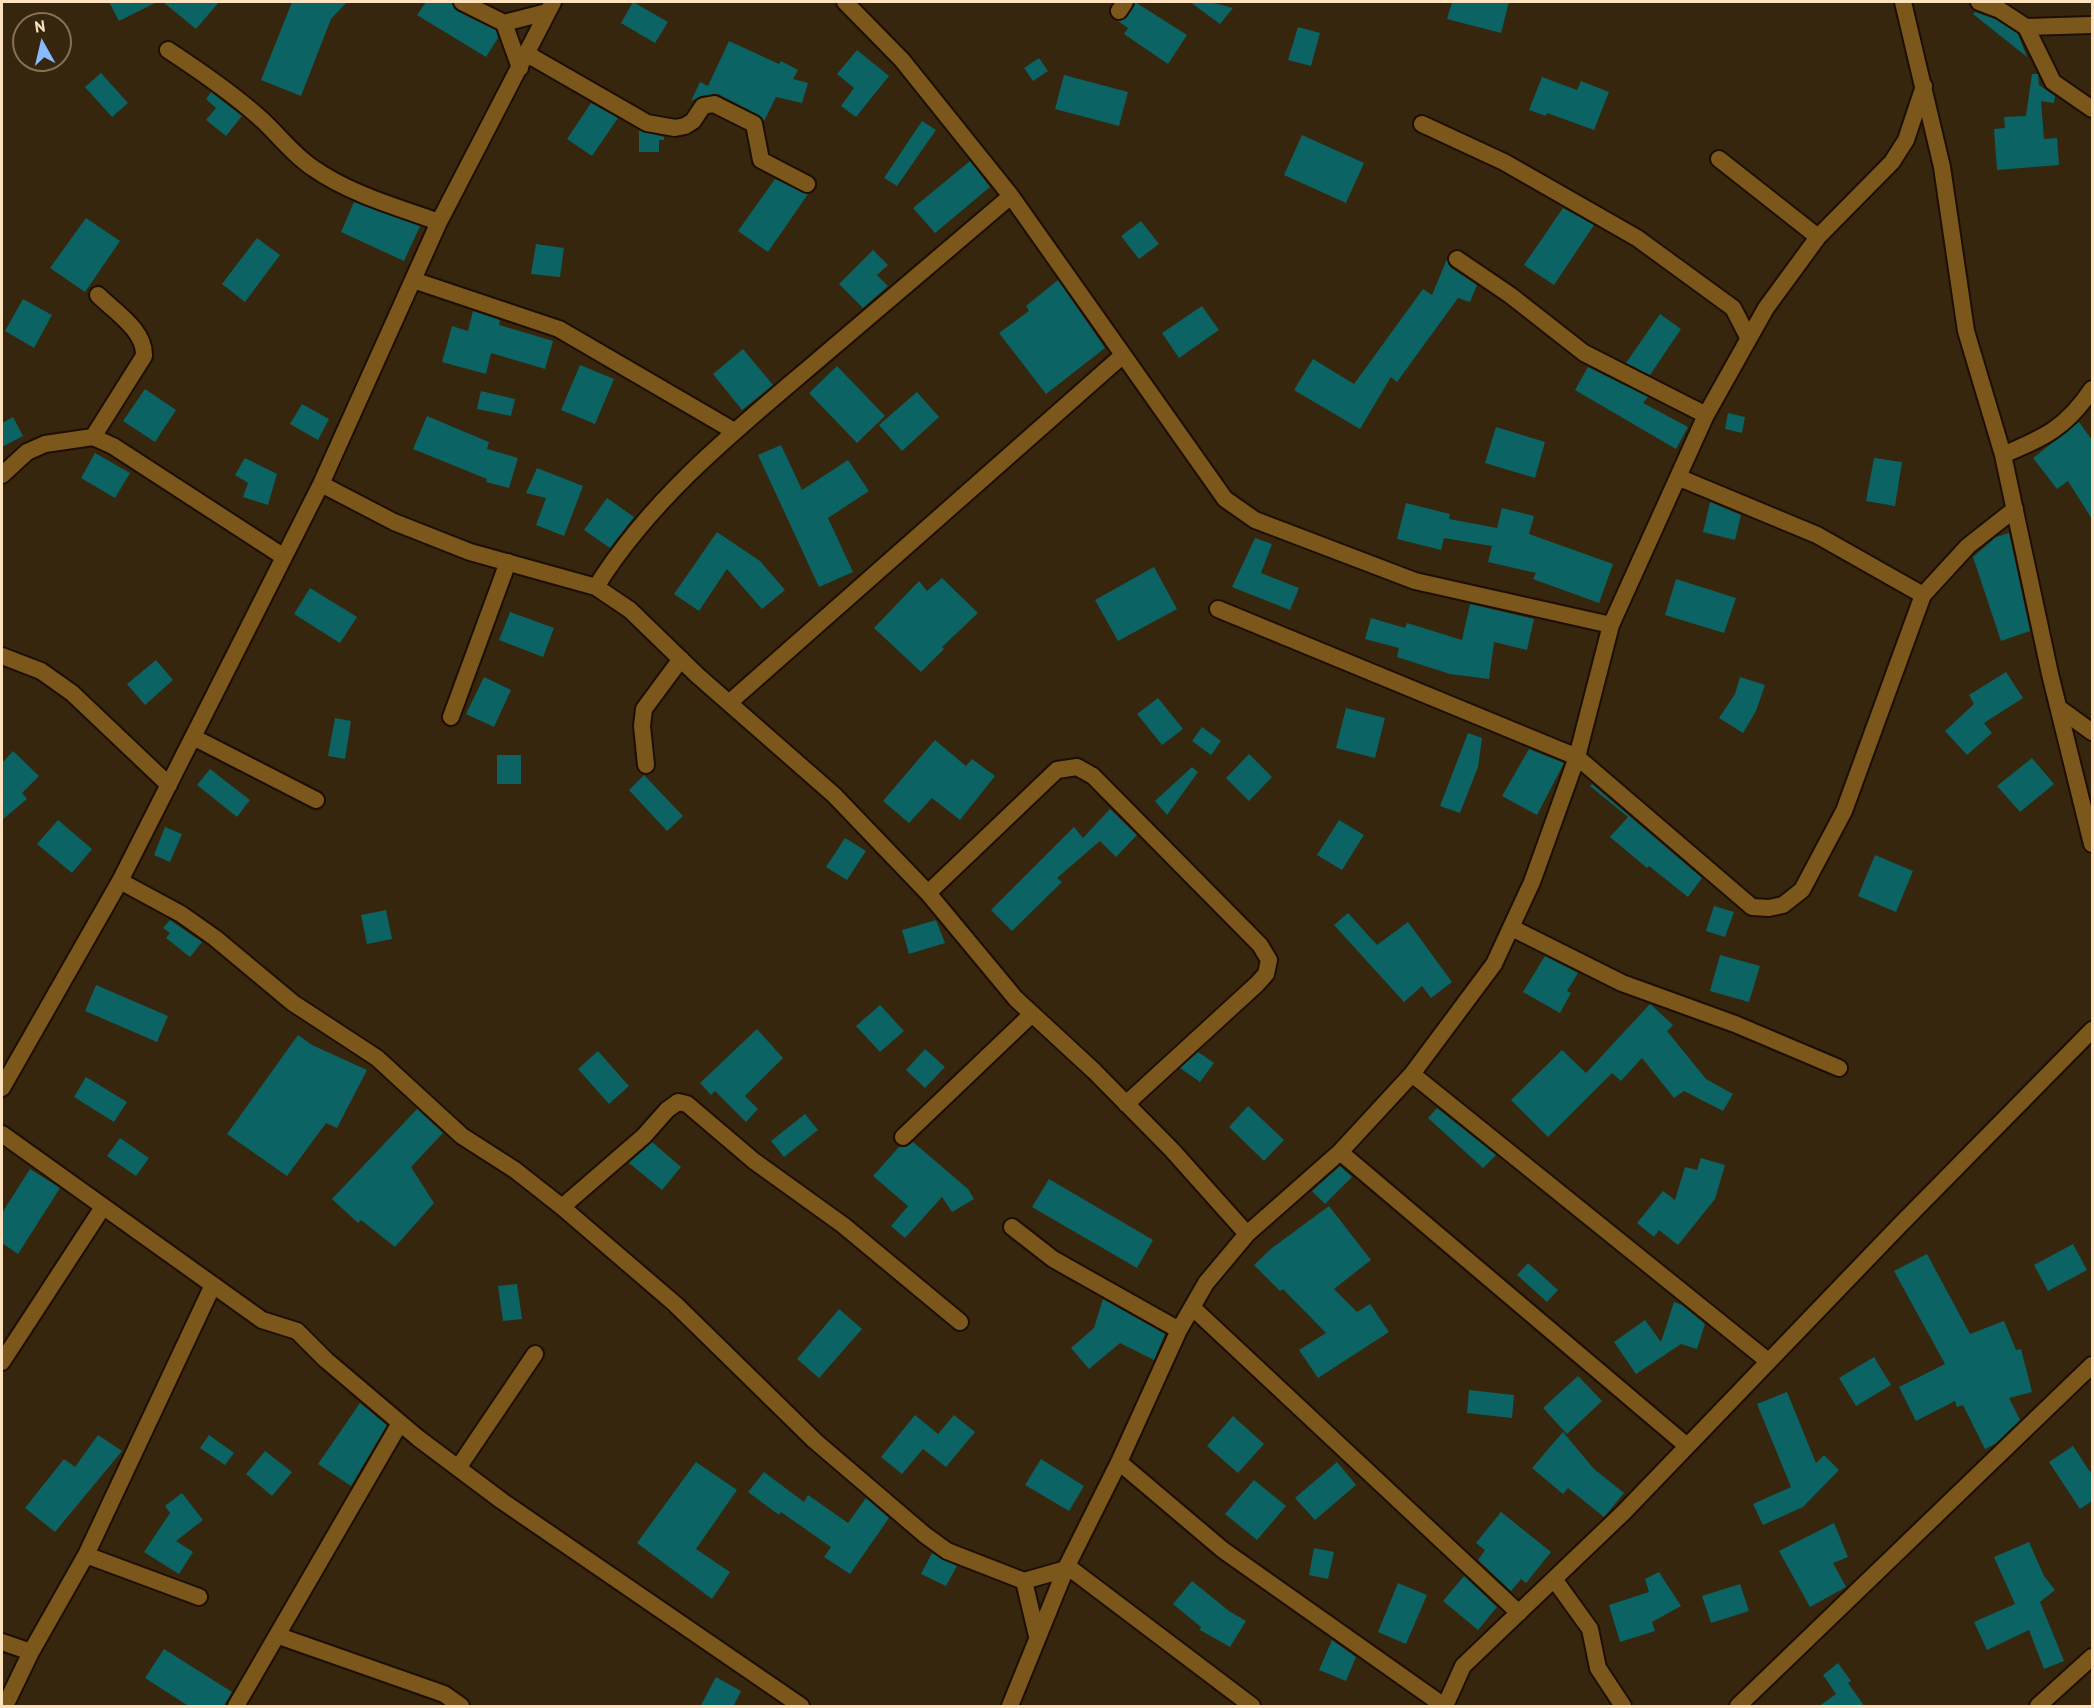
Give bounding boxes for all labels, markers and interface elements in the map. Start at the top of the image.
north arrow [12,12,72,72]
text: N [33,16,46,37]

